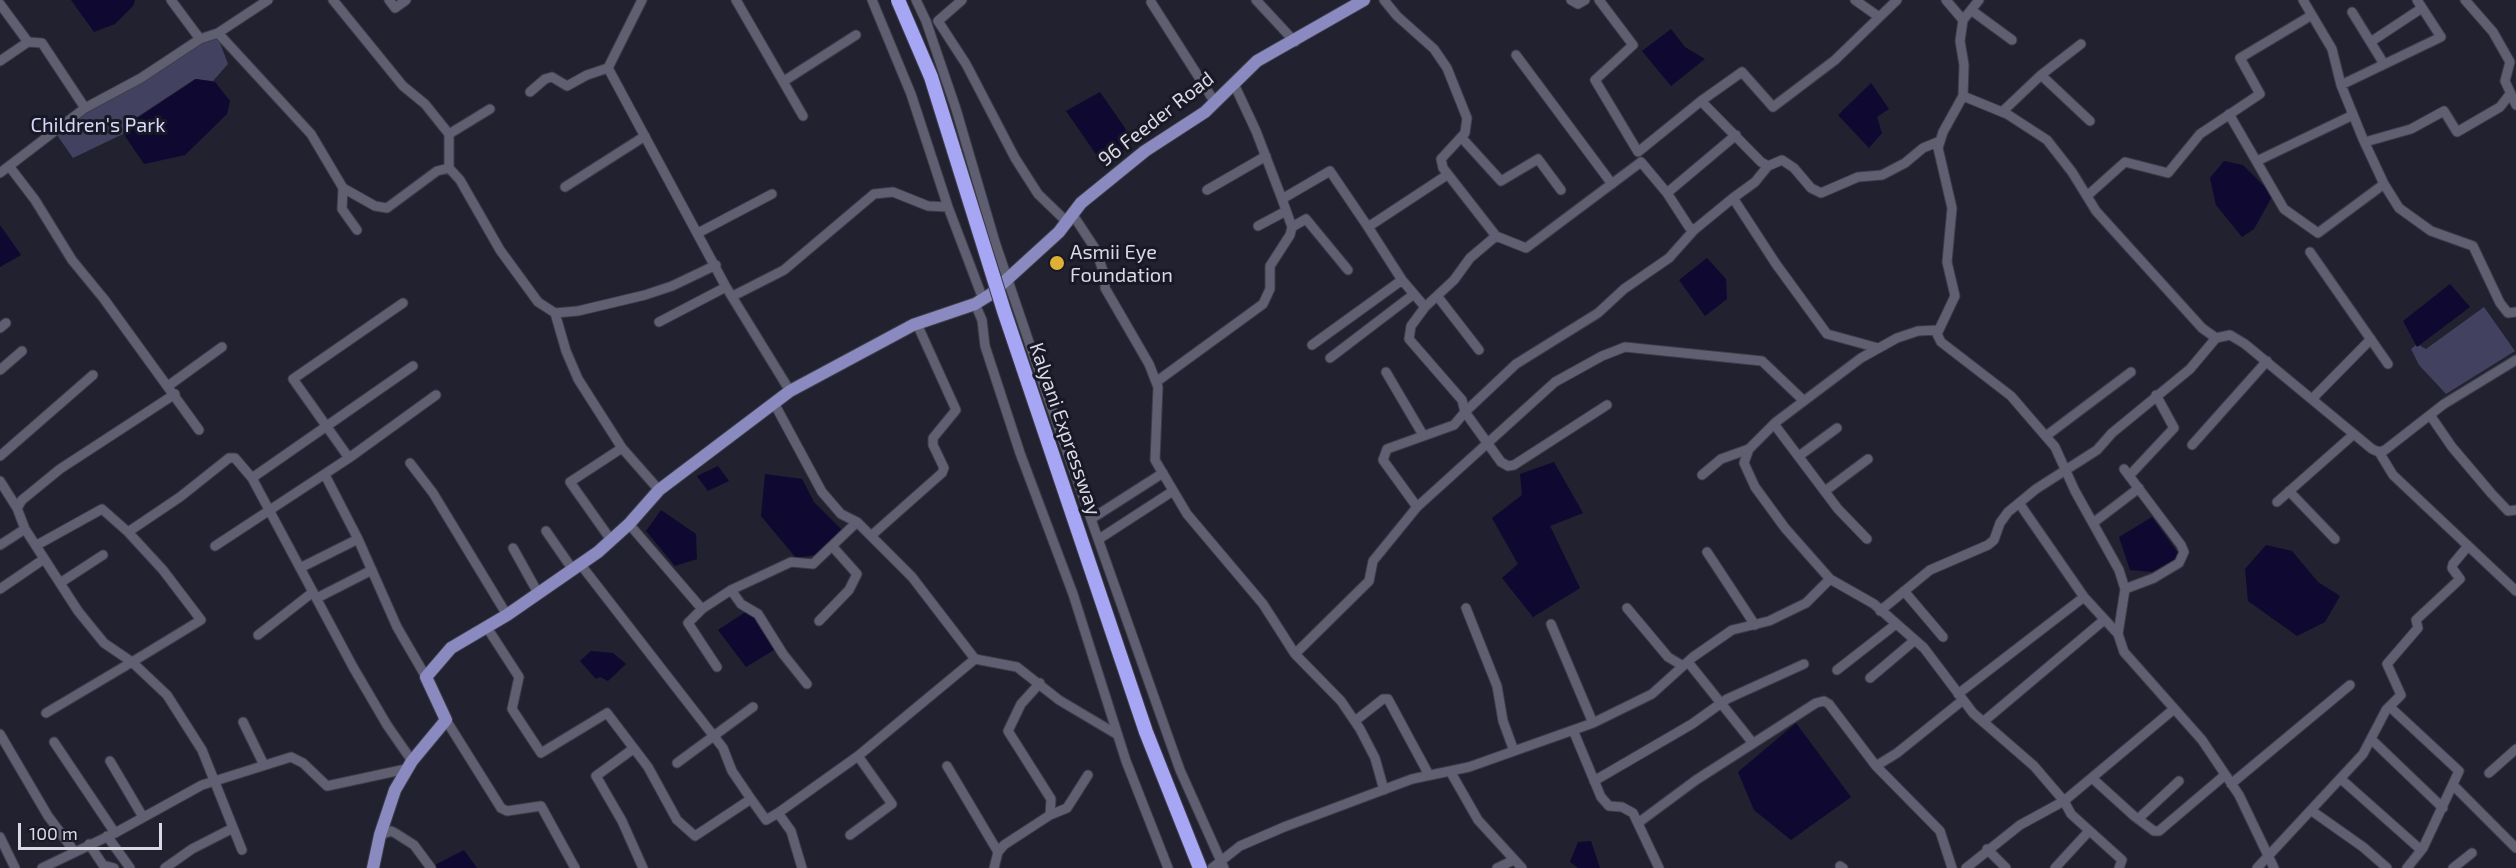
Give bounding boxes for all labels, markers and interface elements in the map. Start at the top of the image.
street label: 96 Feeder Road [1093,66,1219,172]
park label: Children's Park [31,113,165,137]
place label: Asmii Eye Foundation [1070,240,1173,287]
marker: Asmii Eye Foundation [1048,254,1066,272]
street label: Kalyani Expressway [1024,340,1106,518]
scale bar [21,811,165,849]
text: 100 m [29,822,78,844]

